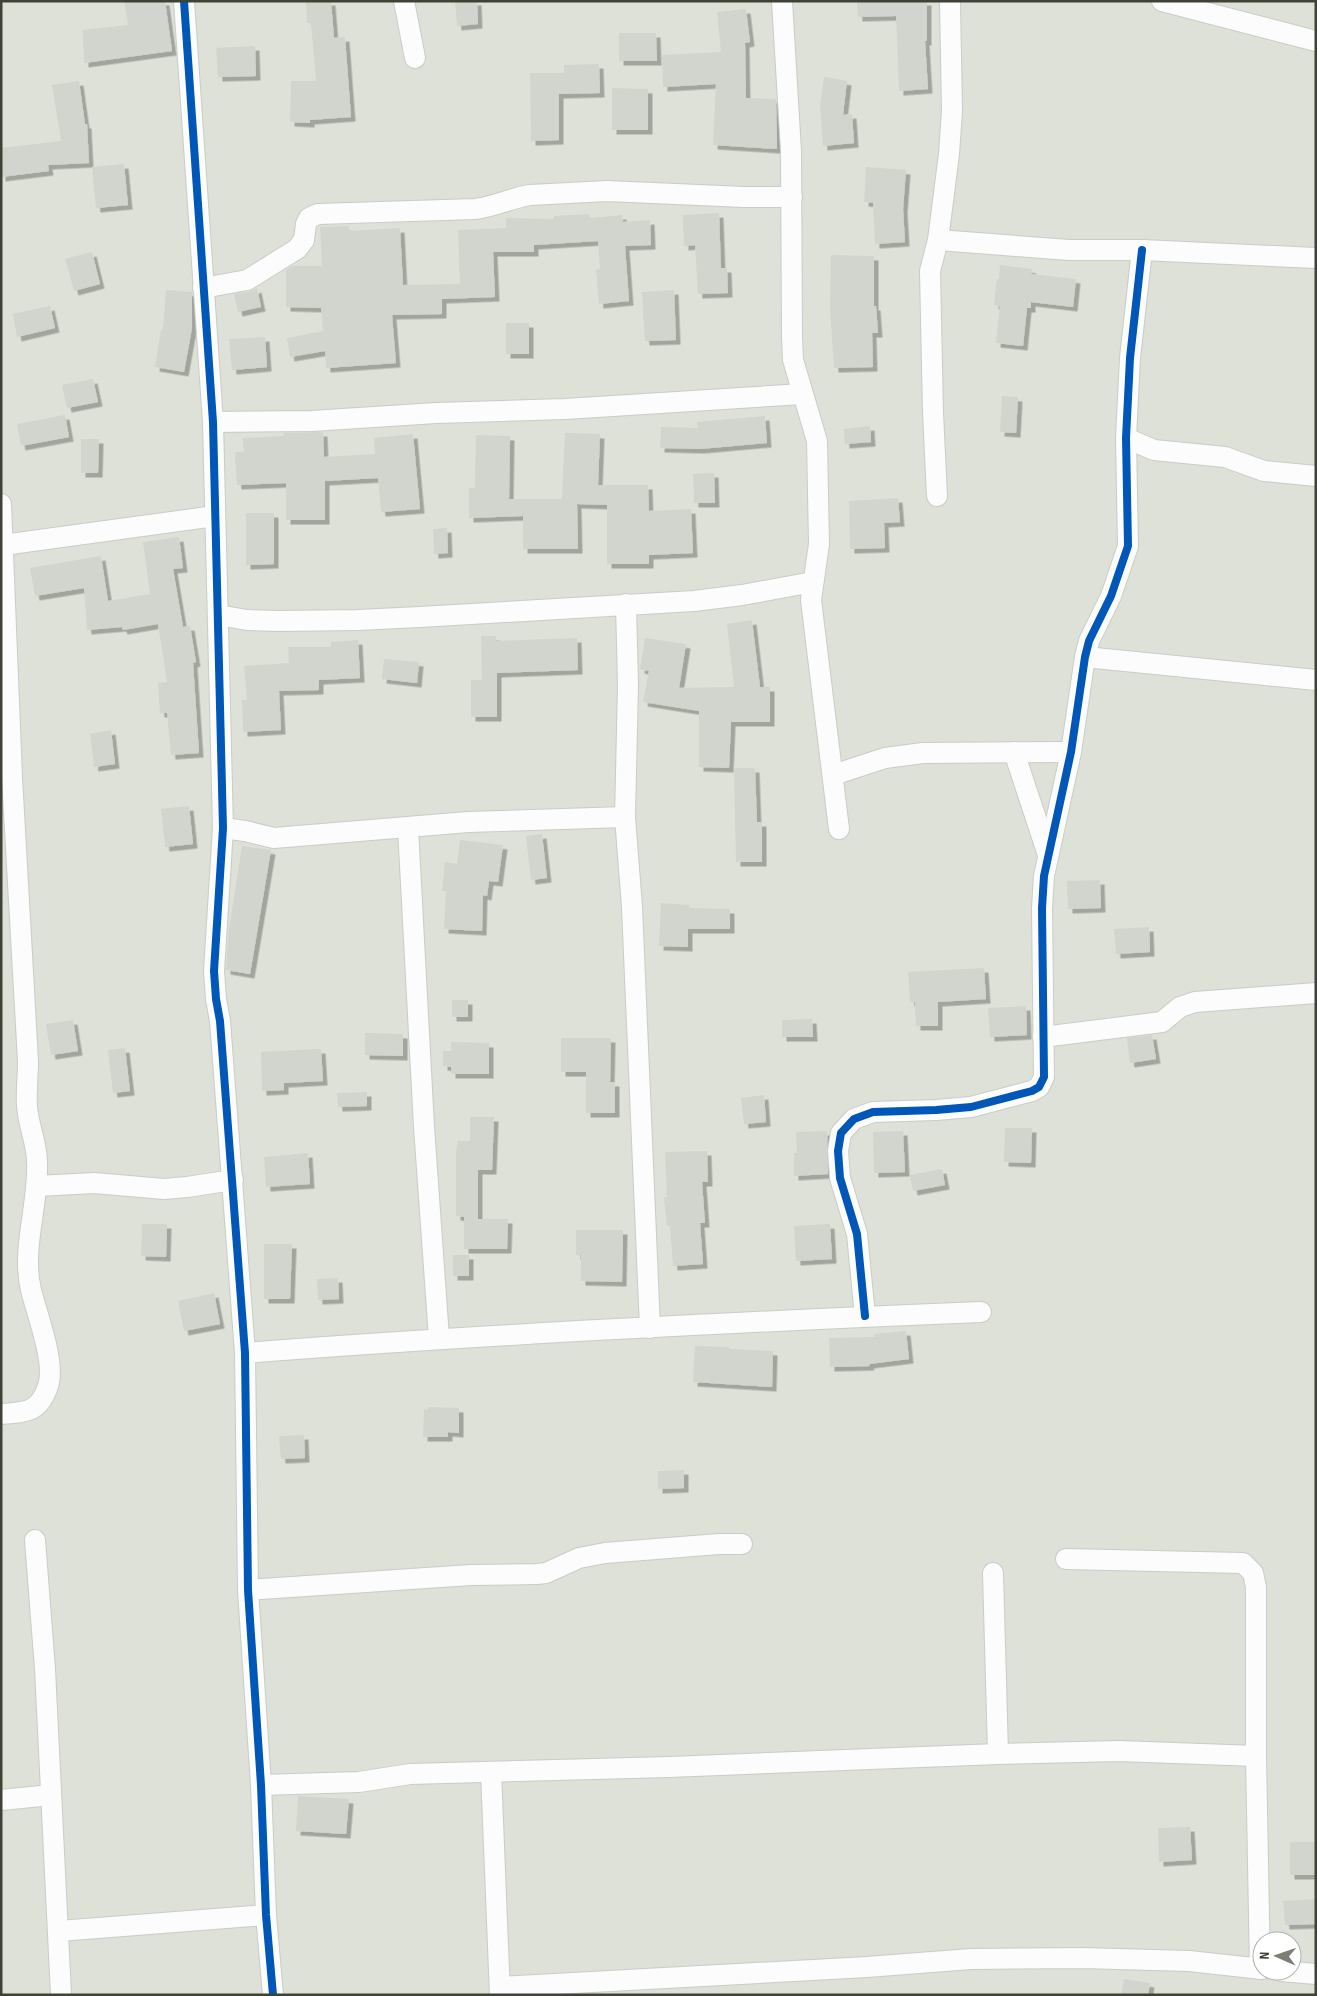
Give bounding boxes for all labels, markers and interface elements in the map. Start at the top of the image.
north arrow [1252,1931,1302,1981]
text: N [1256,1952,1273,1960]

